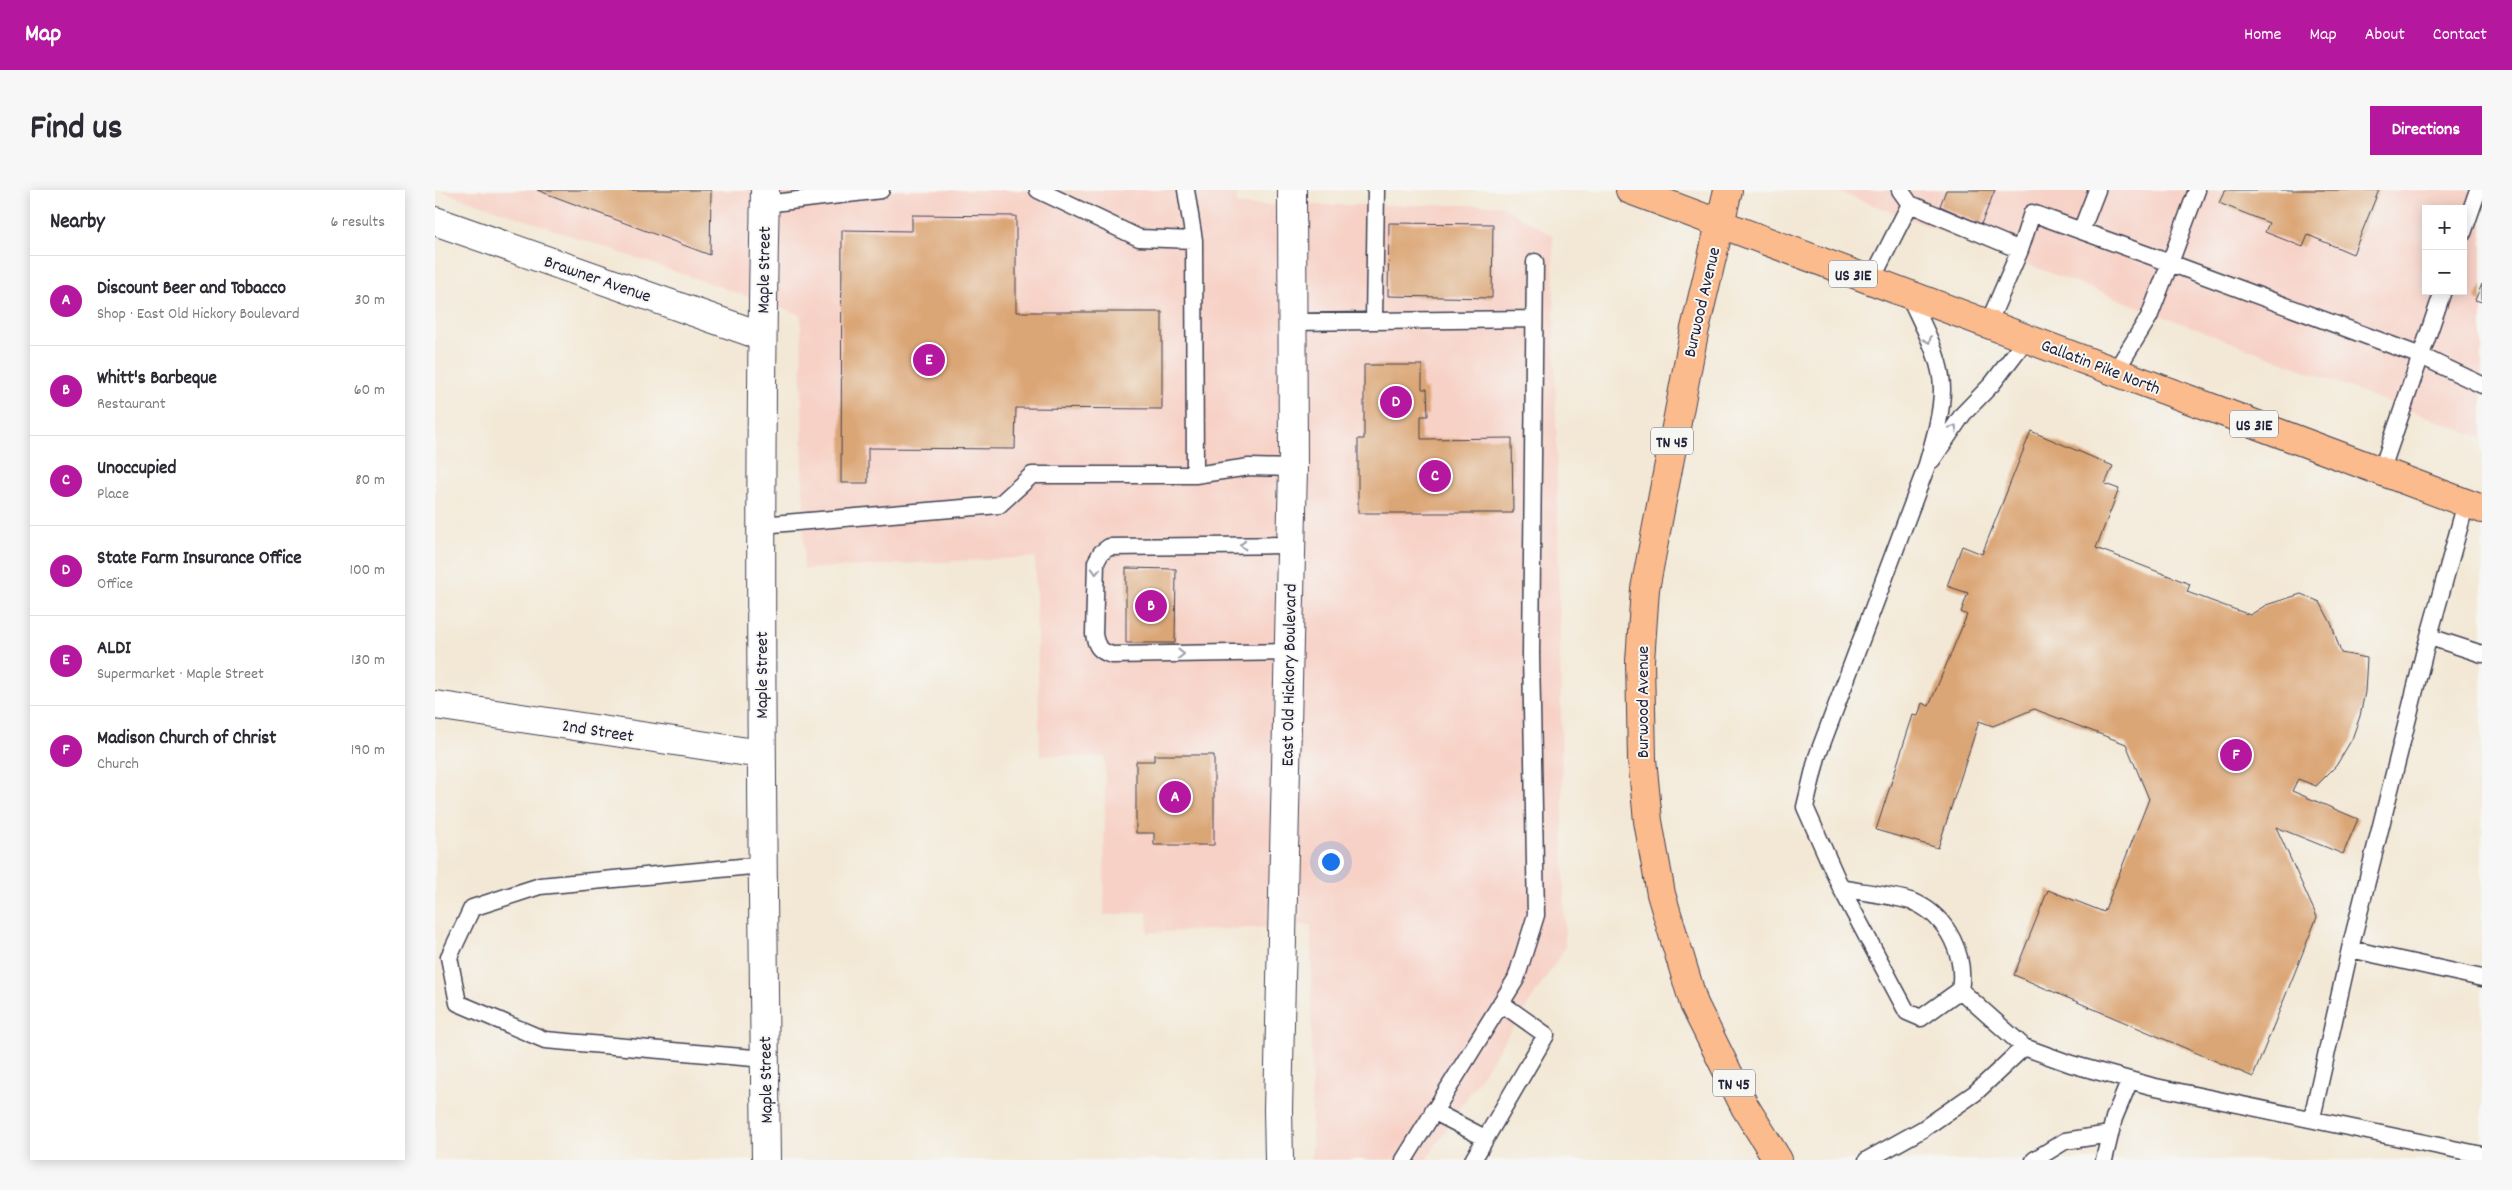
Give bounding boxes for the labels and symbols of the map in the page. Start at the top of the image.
street label: Maple Street [752,226,779,314]
street label: Burwood Avenue [1679,245,1728,360]
street label: Brawner Avenue [540,250,654,310]
road number: US 31E [1829,260,1877,288]
street label: Gallatin Pike North [2037,334,2164,403]
one-way arrow [1922,335,1932,344]
pin: E [913,341,945,379]
pin: D [1380,383,1412,421]
road number: US 31E [2230,410,2278,438]
one-way arrow [1948,425,1958,434]
road number: TN 45 [1651,428,1693,454]
pin: C [1419,457,1451,495]
one-way arrow [1238,540,1246,550]
one-way arrow [1090,567,1101,575]
street label: East Old Hickory Boulevard [1276,583,1305,767]
pin: B [1135,587,1167,625]
street label: Maple Street [751,631,776,719]
street label: Burwood Avenue [1632,646,1657,758]
one-way arrow [1177,649,1185,659]
street label: 2nd Street [560,714,636,751]
pin: F [2220,736,2252,774]
pin: A [1159,778,1191,816]
your location [1318,849,1344,875]
street label: Maple Street [754,1036,781,1124]
road number: TN 45 [1713,1070,1755,1096]

